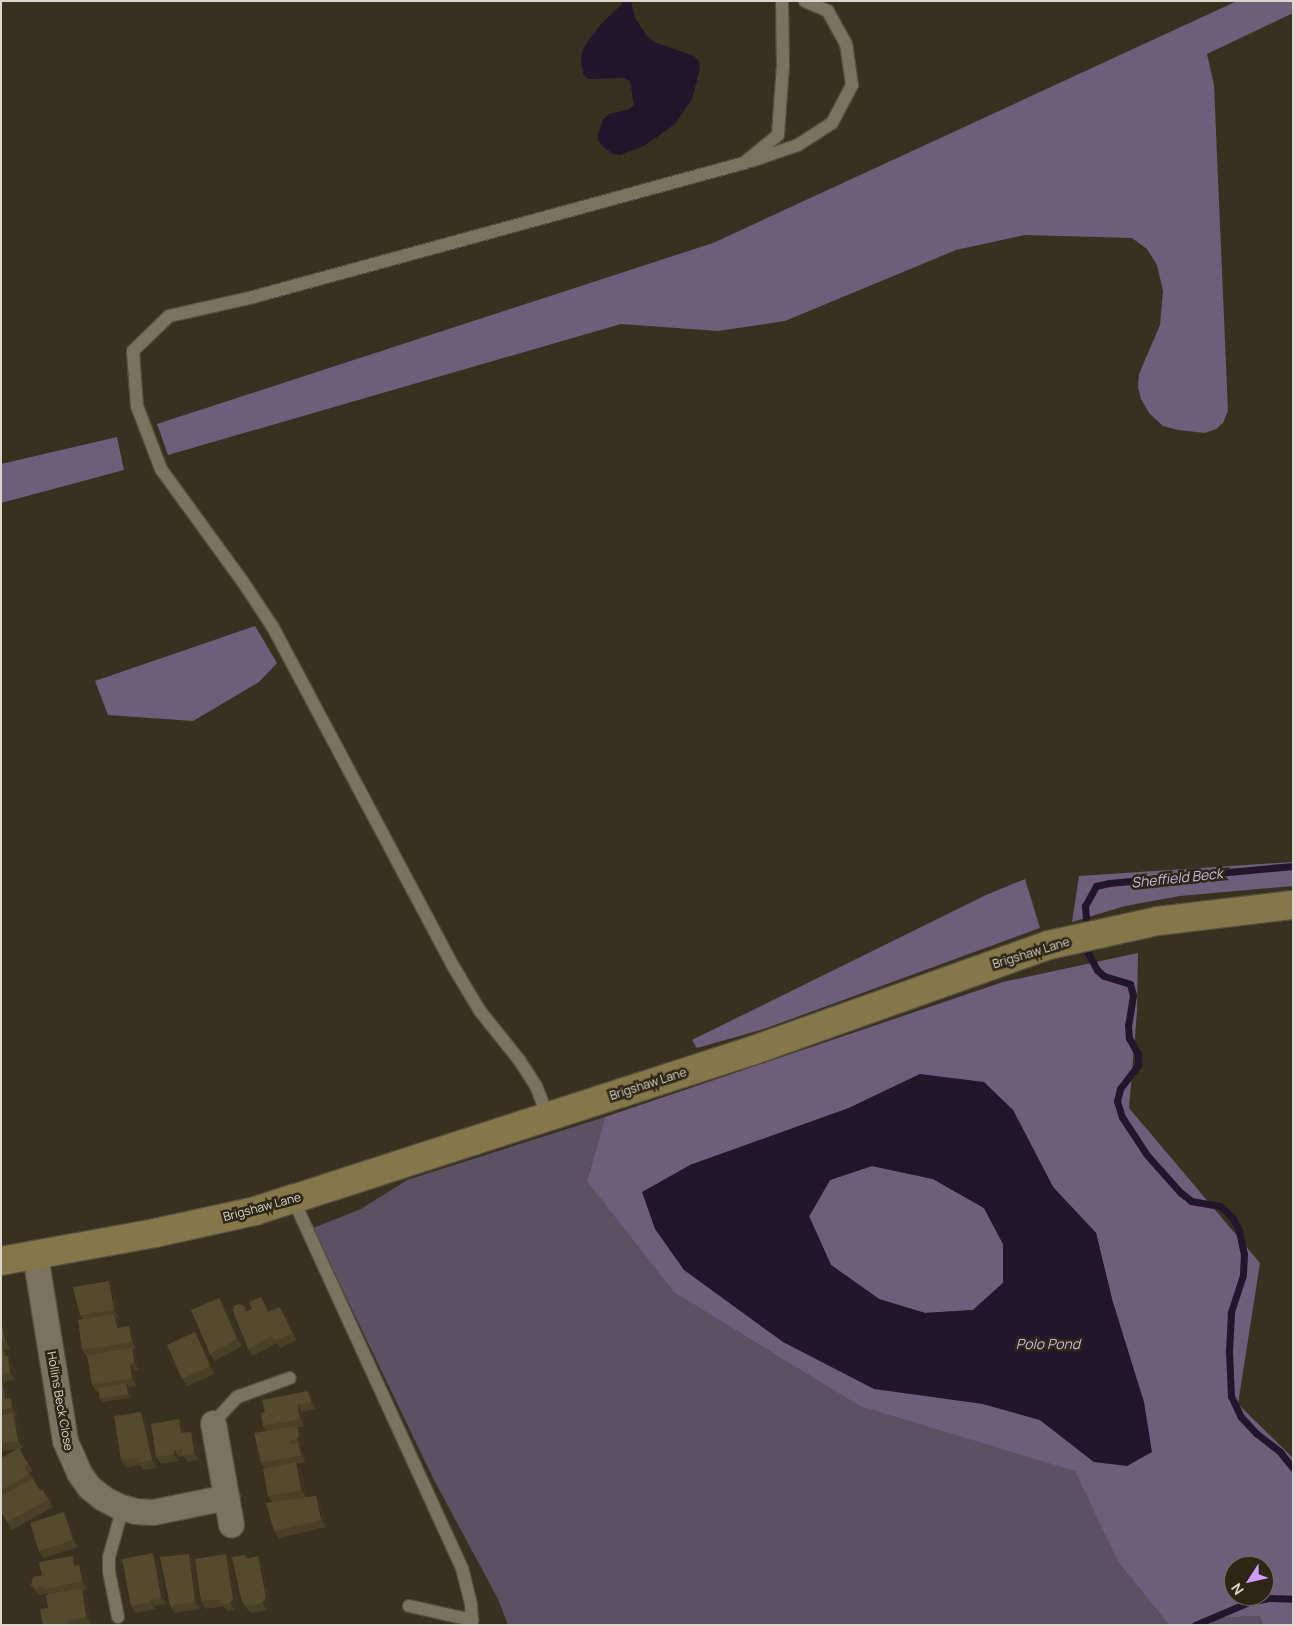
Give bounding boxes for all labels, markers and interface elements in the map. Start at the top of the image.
water label: Sheffield Beck [1130,865,1224,891]
street label: Brigshaw Lane [991,934,1071,972]
street label: Brigshaw Lane [608,1065,688,1103]
street label: Brigshaw Lane [222,1190,302,1224]
water label: Polo Pond [1016,1336,1080,1352]
street label: Hollins Beck Close [44,1350,76,1452]
north arrow [1224,1556,1274,1606]
text: N [1226,1580,1248,1599]

